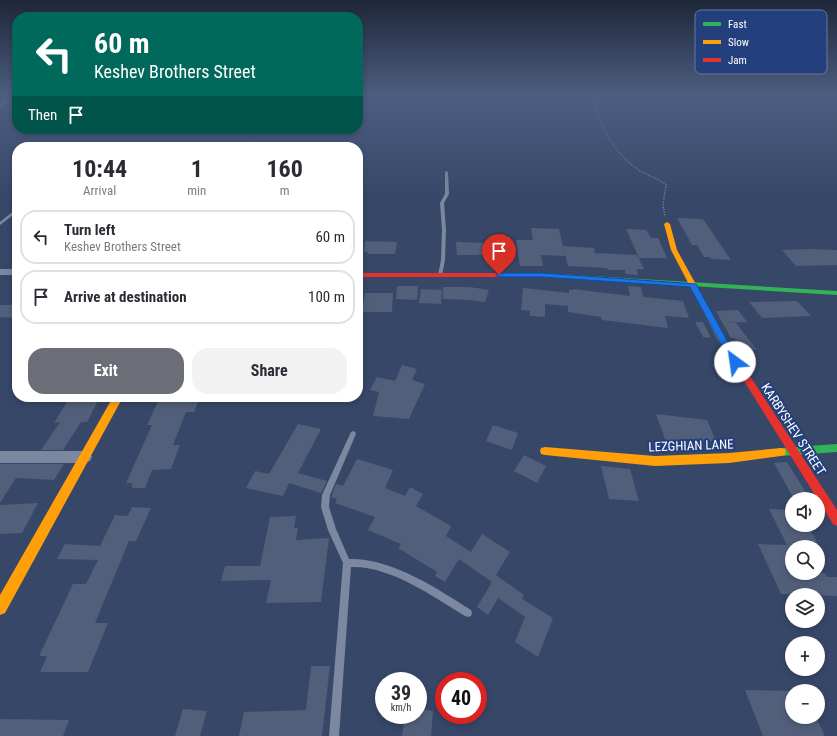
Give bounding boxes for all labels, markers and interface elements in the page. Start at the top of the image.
legend [695,10,827,74]
text: Fast [728,18,747,31]
text: 60 m [94,27,150,60]
icon: left [28,28,80,80]
text: Slow [728,36,749,49]
text: Jam [728,54,747,67]
text: Keshev Brothers Street [94,61,256,82]
icon: arrive [65,104,87,126]
text: Then [28,106,57,124]
text: 10:44 [72,155,127,183]
text: 1 [191,155,203,183]
text: 160 [266,155,303,183]
text: Arrival [83,183,116,198]
text: min [187,183,206,198]
text: m [280,183,290,198]
text: Turn left [64,221,115,239]
icon: left [30,226,52,248]
text: 60 m [315,228,345,246]
pin [482,234,516,275]
text: Keshev Brothers Street [64,239,181,254]
icon: arrive [488,240,510,262]
icon: arrive [30,286,52,308]
text: Arrive at destination [64,288,187,306]
text: 100 m [308,288,345,306]
position arrow [714,341,756,383]
button: Exit [28,348,184,394]
button: Share [192,348,347,394]
street label: KARBYSHEV STREET [758,380,829,478]
street label: LEZGHIAN LANE [648,437,734,454]
map controls [785,492,825,724]
button: sound [785,492,825,532]
button: search [785,540,825,580]
button: layers [785,588,825,628]
button: + [785,636,825,676]
speed limit sign: 40 [435,672,487,724]
text: 39 [391,681,411,705]
button: − [785,684,825,724]
text: km/h [391,702,411,713]

